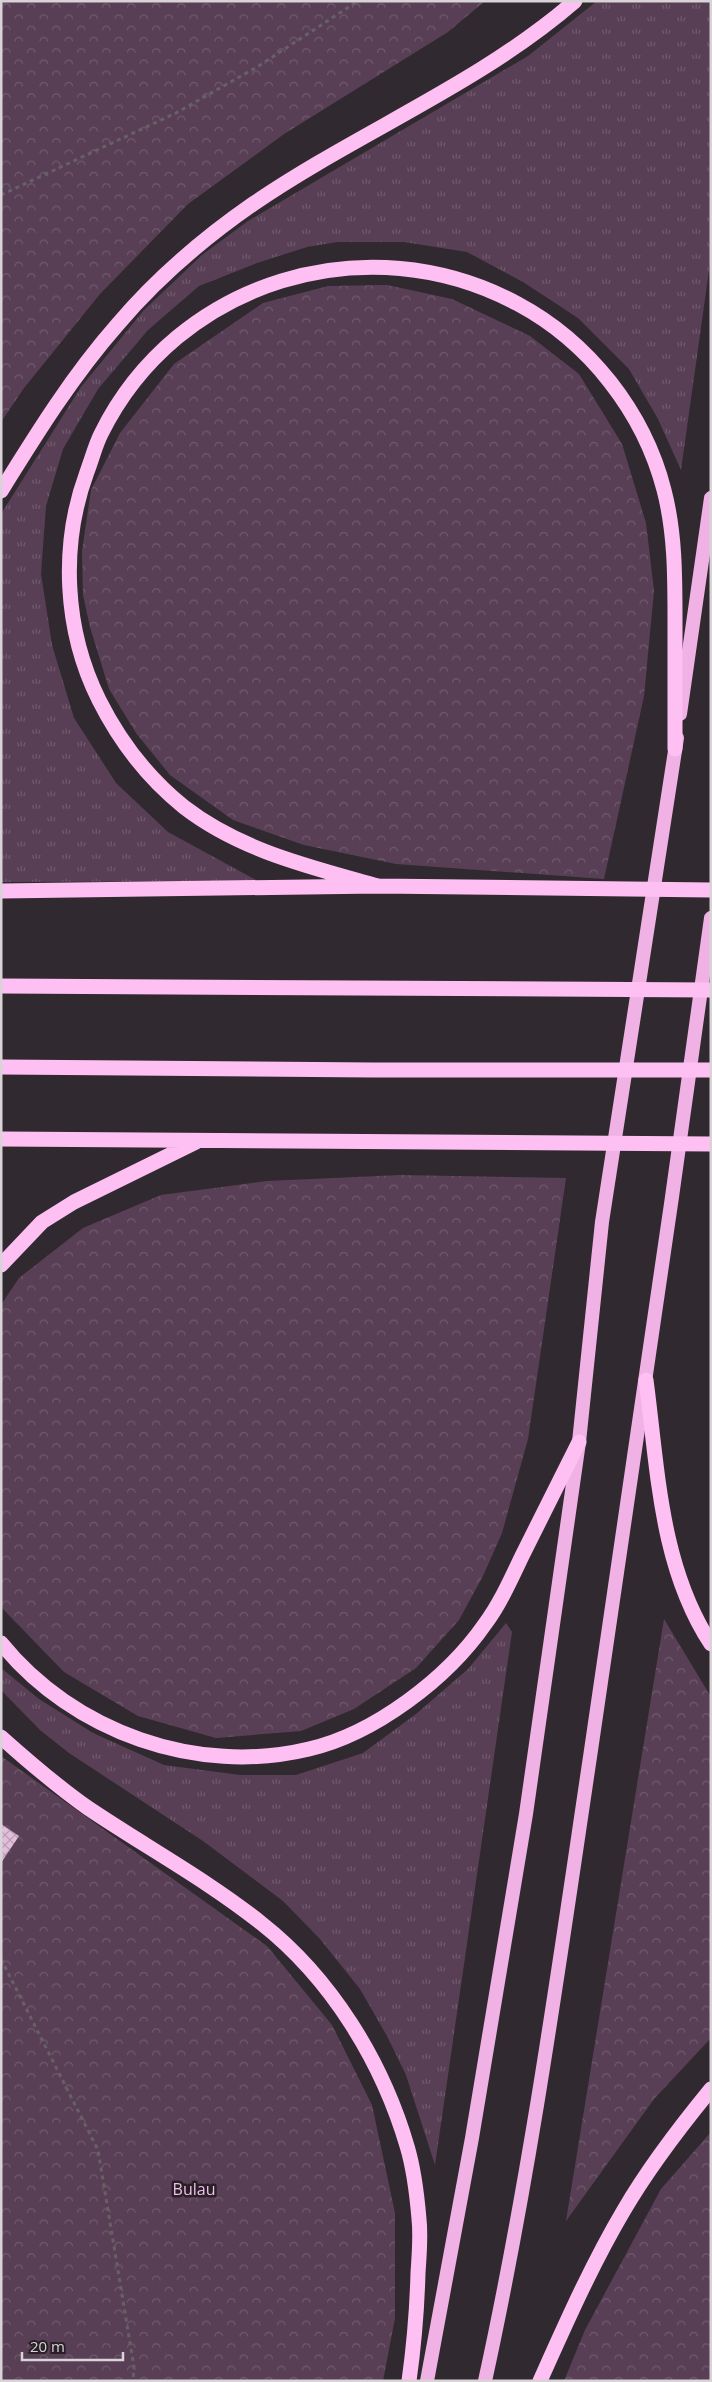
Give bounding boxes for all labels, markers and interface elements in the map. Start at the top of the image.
park label: Bulau [173,2178,215,2200]
scale bar [22,2330,124,2362]
text: 20 m [30,2336,65,2356]

